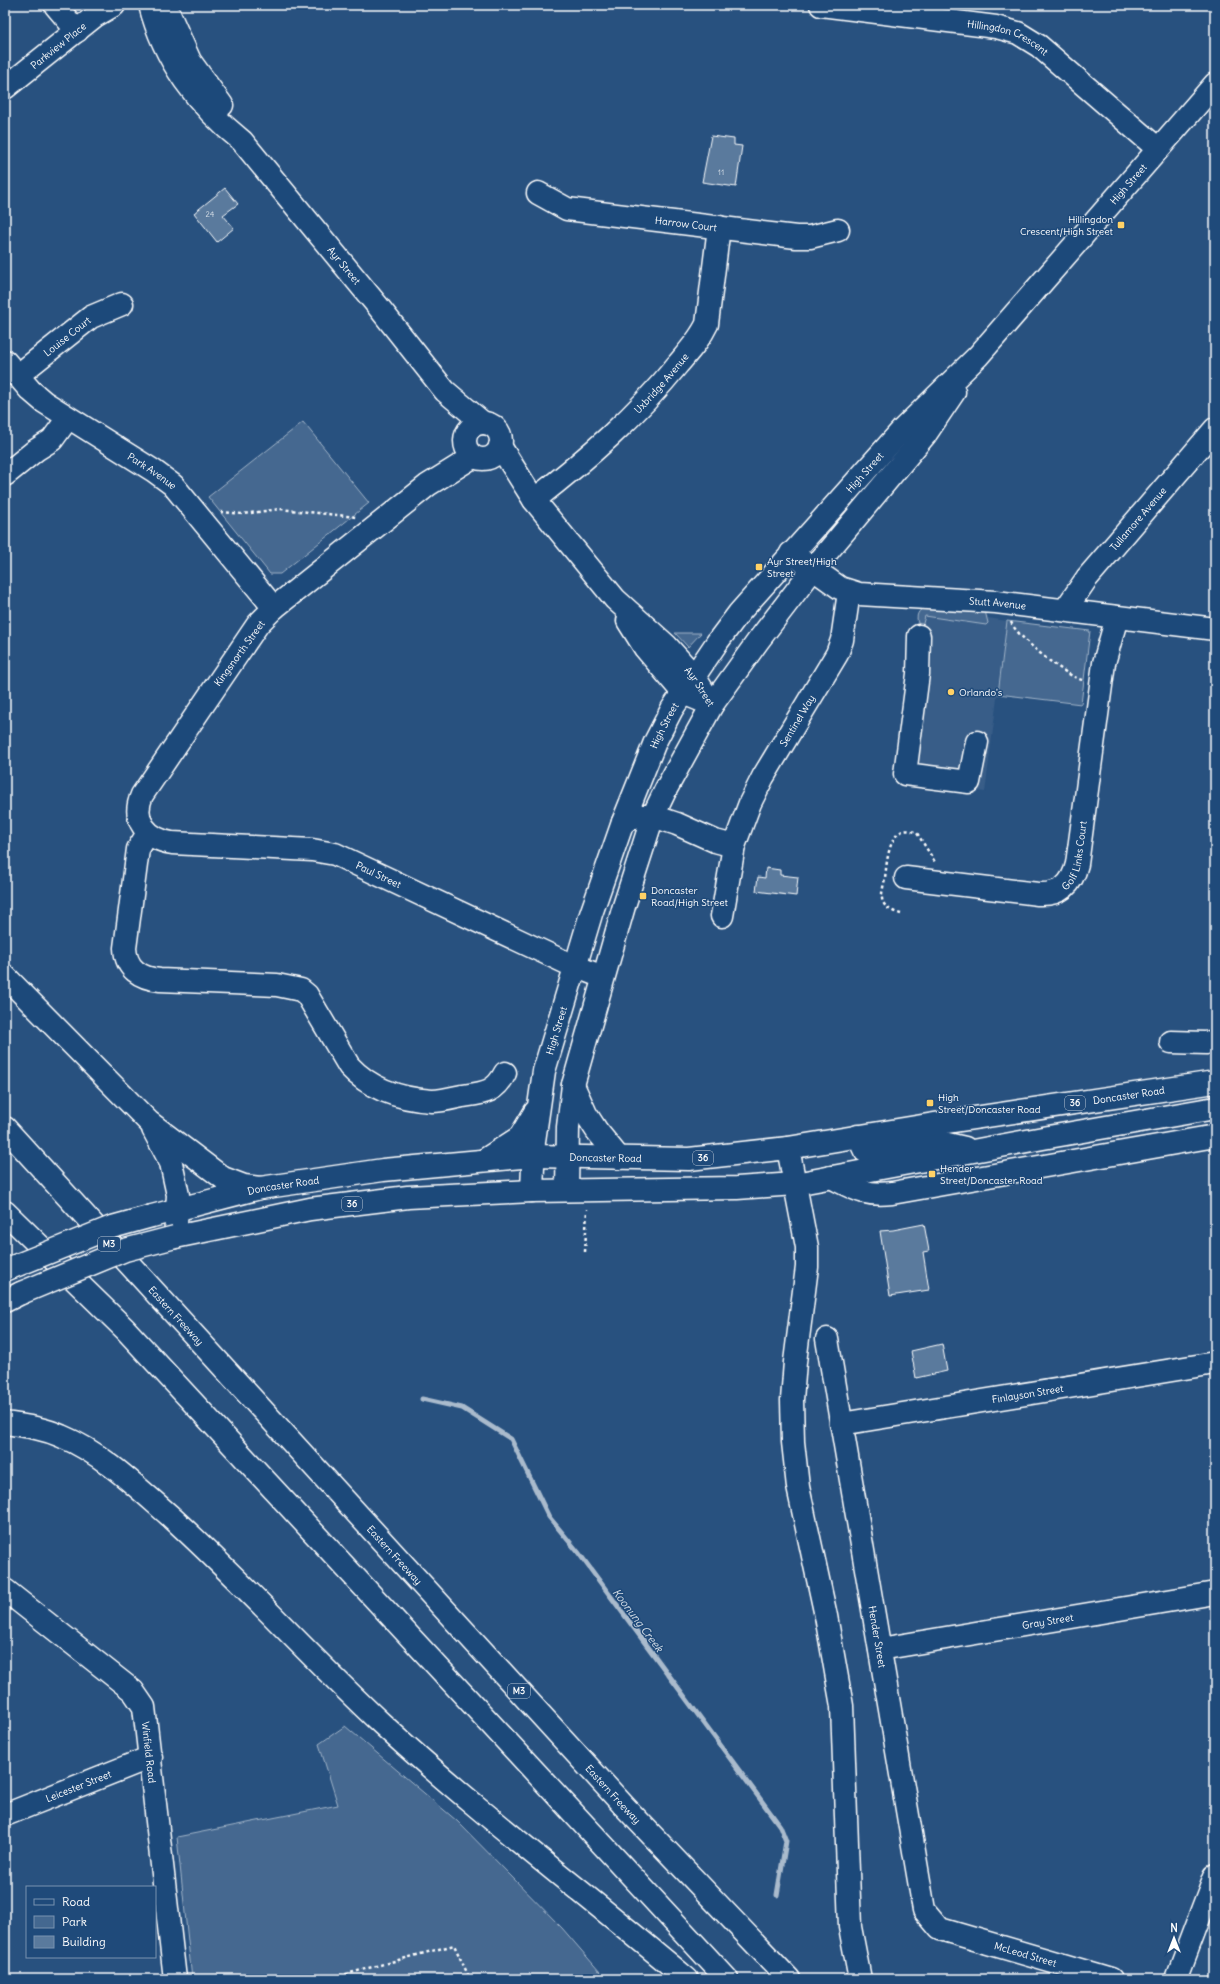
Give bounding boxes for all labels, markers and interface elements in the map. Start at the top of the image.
street label: Hillingdon Crescent [967,17,1051,59]
street label: Parkview Place [28,20,89,72]
street label: High Street [1107,161,1150,207]
house number: 11 [718,167,724,177]
house number: 24 [206,209,215,219]
place label: Hillingdon Crescent/High Street [1020,213,1114,238]
street label: Harrow Court [654,214,718,234]
marker: Hillingdon Crescent/High Street [1116,220,1126,230]
street label: Ayr Street [324,244,364,288]
street label: Louise Court [41,313,94,359]
street label: Uxbridge Avenue [631,350,692,416]
street label: High Street [843,449,887,495]
street label: Park Avenue [125,450,180,492]
street label: Tullamore Avenue [1107,484,1169,554]
place label: Ayr Street/High Street [767,555,837,580]
marker: Ayr Street/High Street [754,562,764,572]
street label: Stutt Avenue [969,594,1027,613]
street label: Kingsnorth Street [211,617,268,689]
street label: Ayr Street [682,664,718,710]
place label: Orlando's [959,686,1003,699]
marker: Orlando's [946,687,956,697]
street label: Sentinel Way [777,692,818,749]
street label: High Street [647,700,682,750]
street label: Golf Links Court [1059,820,1090,893]
street label: Paul Street [354,859,404,891]
place label: Doncaster Road/High Street [651,884,729,909]
marker: Doncaster Road/High Street [638,891,648,901]
street label: High Street [543,1004,570,1056]
street label: Doncaster Road [1092,1084,1166,1107]
place label: High Street/Doncaster Road [938,1091,1041,1116]
road number: 36 [1065,1096,1085,1110]
marker: High Street/Doncaster Road [925,1098,935,1108]
street label: Doncaster Road [569,1151,642,1165]
road number: 36 [693,1151,713,1165]
place label: Hender Street/Doncaster Road [940,1162,1043,1187]
marker: Hender Street/Doncaster Road [927,1169,937,1179]
street label: Doncaster Road [246,1173,320,1198]
road number: 36 [342,1197,362,1211]
road number: M3 [98,1237,120,1251]
street label: Eastern Freeway [145,1283,206,1348]
street label: Finlayson Street [991,1382,1065,1406]
street label: Eastern Freeway [364,1523,425,1588]
water label: Koonung Creek [610,1586,667,1656]
street label: Hender Street [865,1605,889,1669]
street label: Gray Street [1021,1611,1075,1632]
road number: M3 [508,1684,530,1698]
street label: Winfield Road [139,1721,159,1784]
street label: Eastern Freeway [582,1762,644,1827]
street label: Leicester Street [44,1767,114,1805]
legend [26,1886,156,1958]
text: Road [62,1894,90,1909]
text: Park [62,1914,87,1929]
north arrow [1154,1918,1194,1958]
text: N [1170,1921,1178,1935]
text: Building [62,1934,106,1949]
street label: McLeod Street [993,1939,1059,1970]

